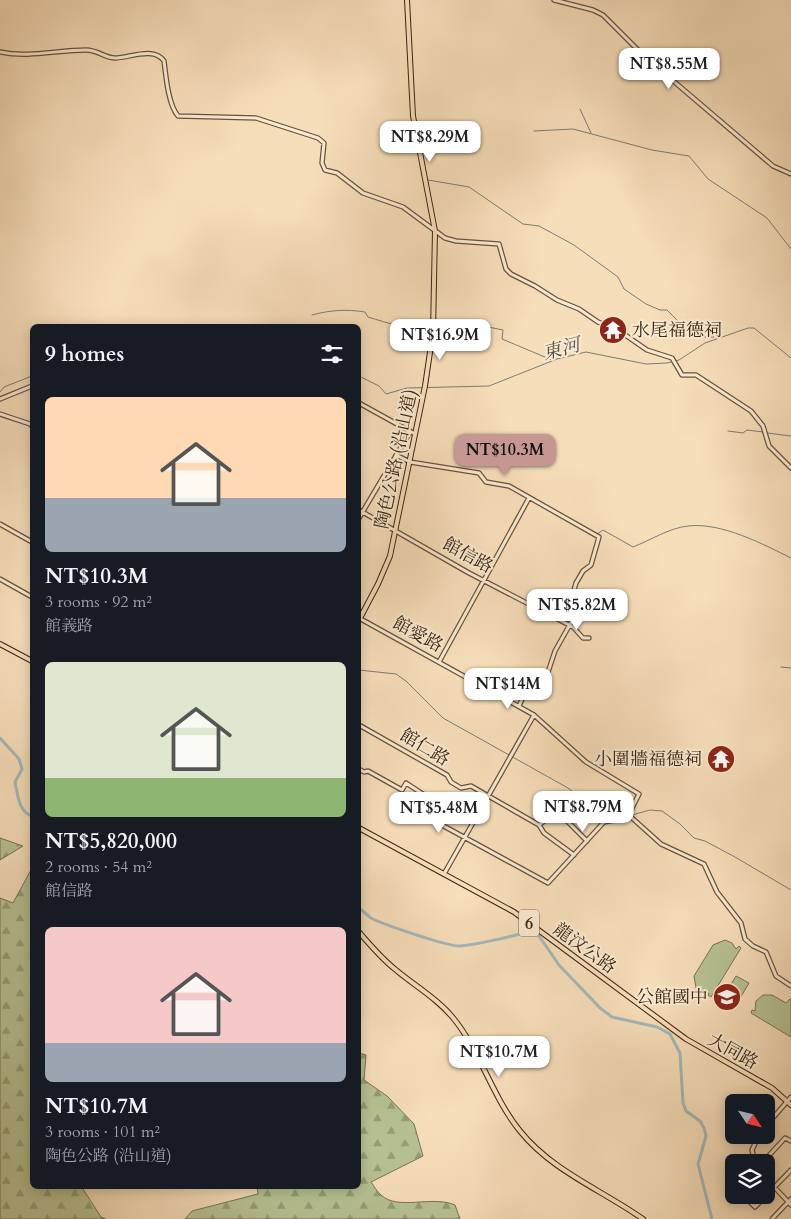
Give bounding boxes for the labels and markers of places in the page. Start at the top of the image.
pin: NT$8.55M [617,48,721,90]
pin: NT$8.29M [378,120,482,163]
temple icon: 水尾福德祠 [598,315,628,345]
pin: NT$16.9M [388,318,492,361]
place label: 水尾福德祠 [632,318,722,343]
pin: NT$10.3M [453,434,557,476]
pin: NT$5.82M [525,588,629,631]
pin: NT$14M [467,668,549,710]
temple icon: 小圍牆福德祠 [706,744,736,774]
place label: 小圍牆福德祠 [594,747,702,772]
pin: NT$8.79M [531,790,635,833]
pin: NT$5.48M [387,792,491,834]
school or university icon: 公館國中 [712,982,742,1012]
place label: 公館國中 [636,985,708,1010]
pin: NT$10.7M [447,1036,551,1078]

